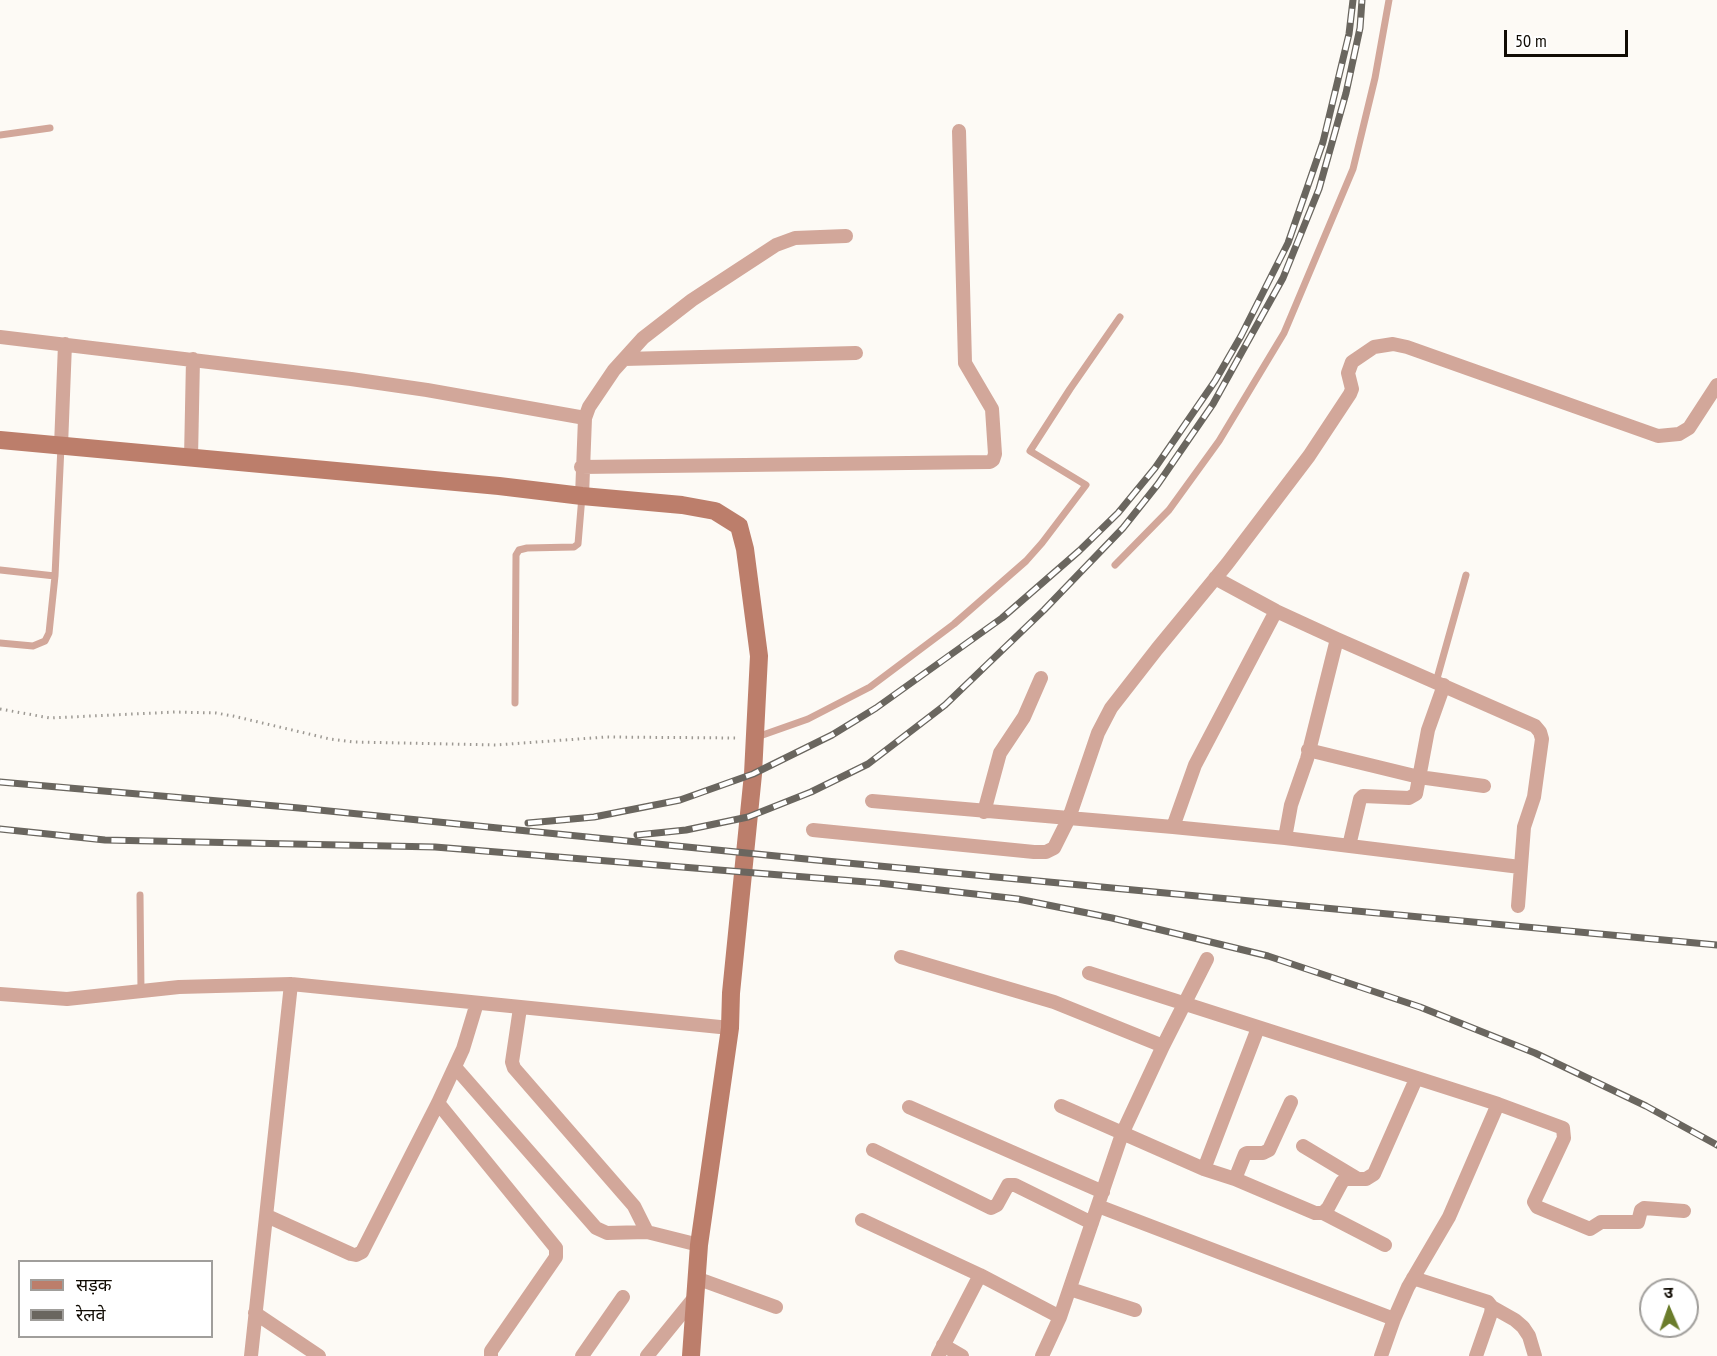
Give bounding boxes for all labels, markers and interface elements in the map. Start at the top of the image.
scale bar [1507,18,1632,56]
text: 50 m [1515,29,1547,52]
legend [18,1260,213,1338]
text: सड़क [76,1273,112,1296]
north arrow [1639,1278,1699,1338]
text: उ [1663,1282,1673,1302]
text: रेलवे [76,1303,106,1326]

